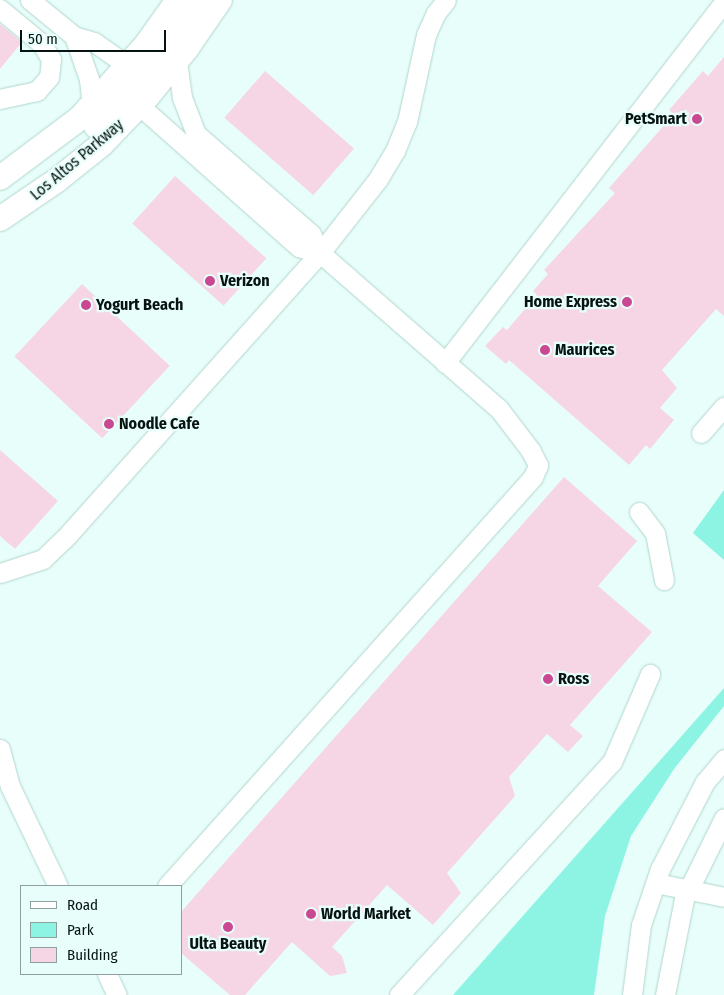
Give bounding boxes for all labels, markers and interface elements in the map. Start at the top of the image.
scale bar [22,20,169,52]
text: 50 m [28,30,58,48]
place label: PetSmart [625,109,687,129]
marker: PetSmart [691,113,703,125]
street label: Los Altos Parkway [26,115,128,205]
place label: Verizon [220,271,270,291]
marker: Verizon [204,275,216,287]
place label: Home Express [524,292,617,312]
place label: Yogurt Beach [96,295,183,315]
marker: Home Express [621,296,633,308]
marker: Yogurt Beach [80,299,92,311]
place label: Maurices [555,340,615,360]
marker: Maurices [539,344,551,356]
place label: Noodle Cafe [119,414,200,434]
marker: Noodle Cafe [103,418,115,430]
place label: Ross [558,669,589,689]
marker: Ross [542,673,554,685]
legend [20,885,182,975]
text: Road [67,896,98,914]
place label: World Market [321,904,411,924]
marker: World Market [305,908,317,920]
text: Park [67,921,94,939]
marker: Ulta Beauty [222,921,234,933]
place label: Ulta Beauty [190,934,266,954]
text: Building [67,946,118,964]

